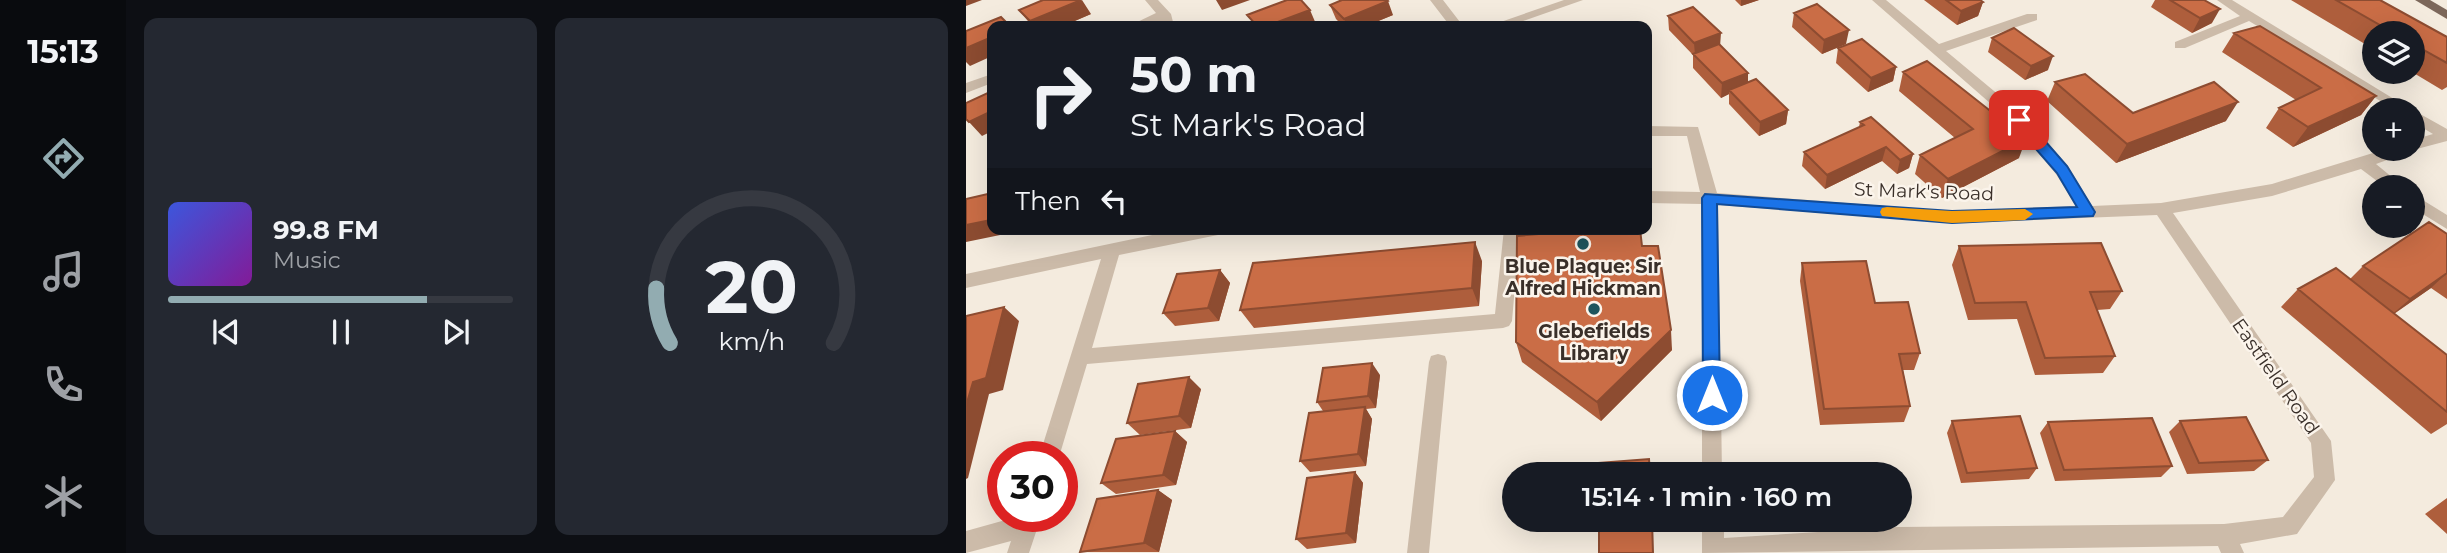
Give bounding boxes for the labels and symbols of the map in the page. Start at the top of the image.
pin [1989,90,2049,150]
street label: St Mark's Road [1853,178,1995,205]
marker: Blue Plaque: Sir Alfred Hickman [1575,236,1591,252]
place label: Blue Plaque: Sir Alfred Hickman [1504,255,1661,300]
marker: Glebefields Library [1586,301,1602,317]
street label: Eastfield Road [2227,314,2324,439]
place label: Glebefields Library [1538,320,1650,365]
position arrow [1675,358,1749,432]
speed limit sign: 30 [987,441,1078,532]

